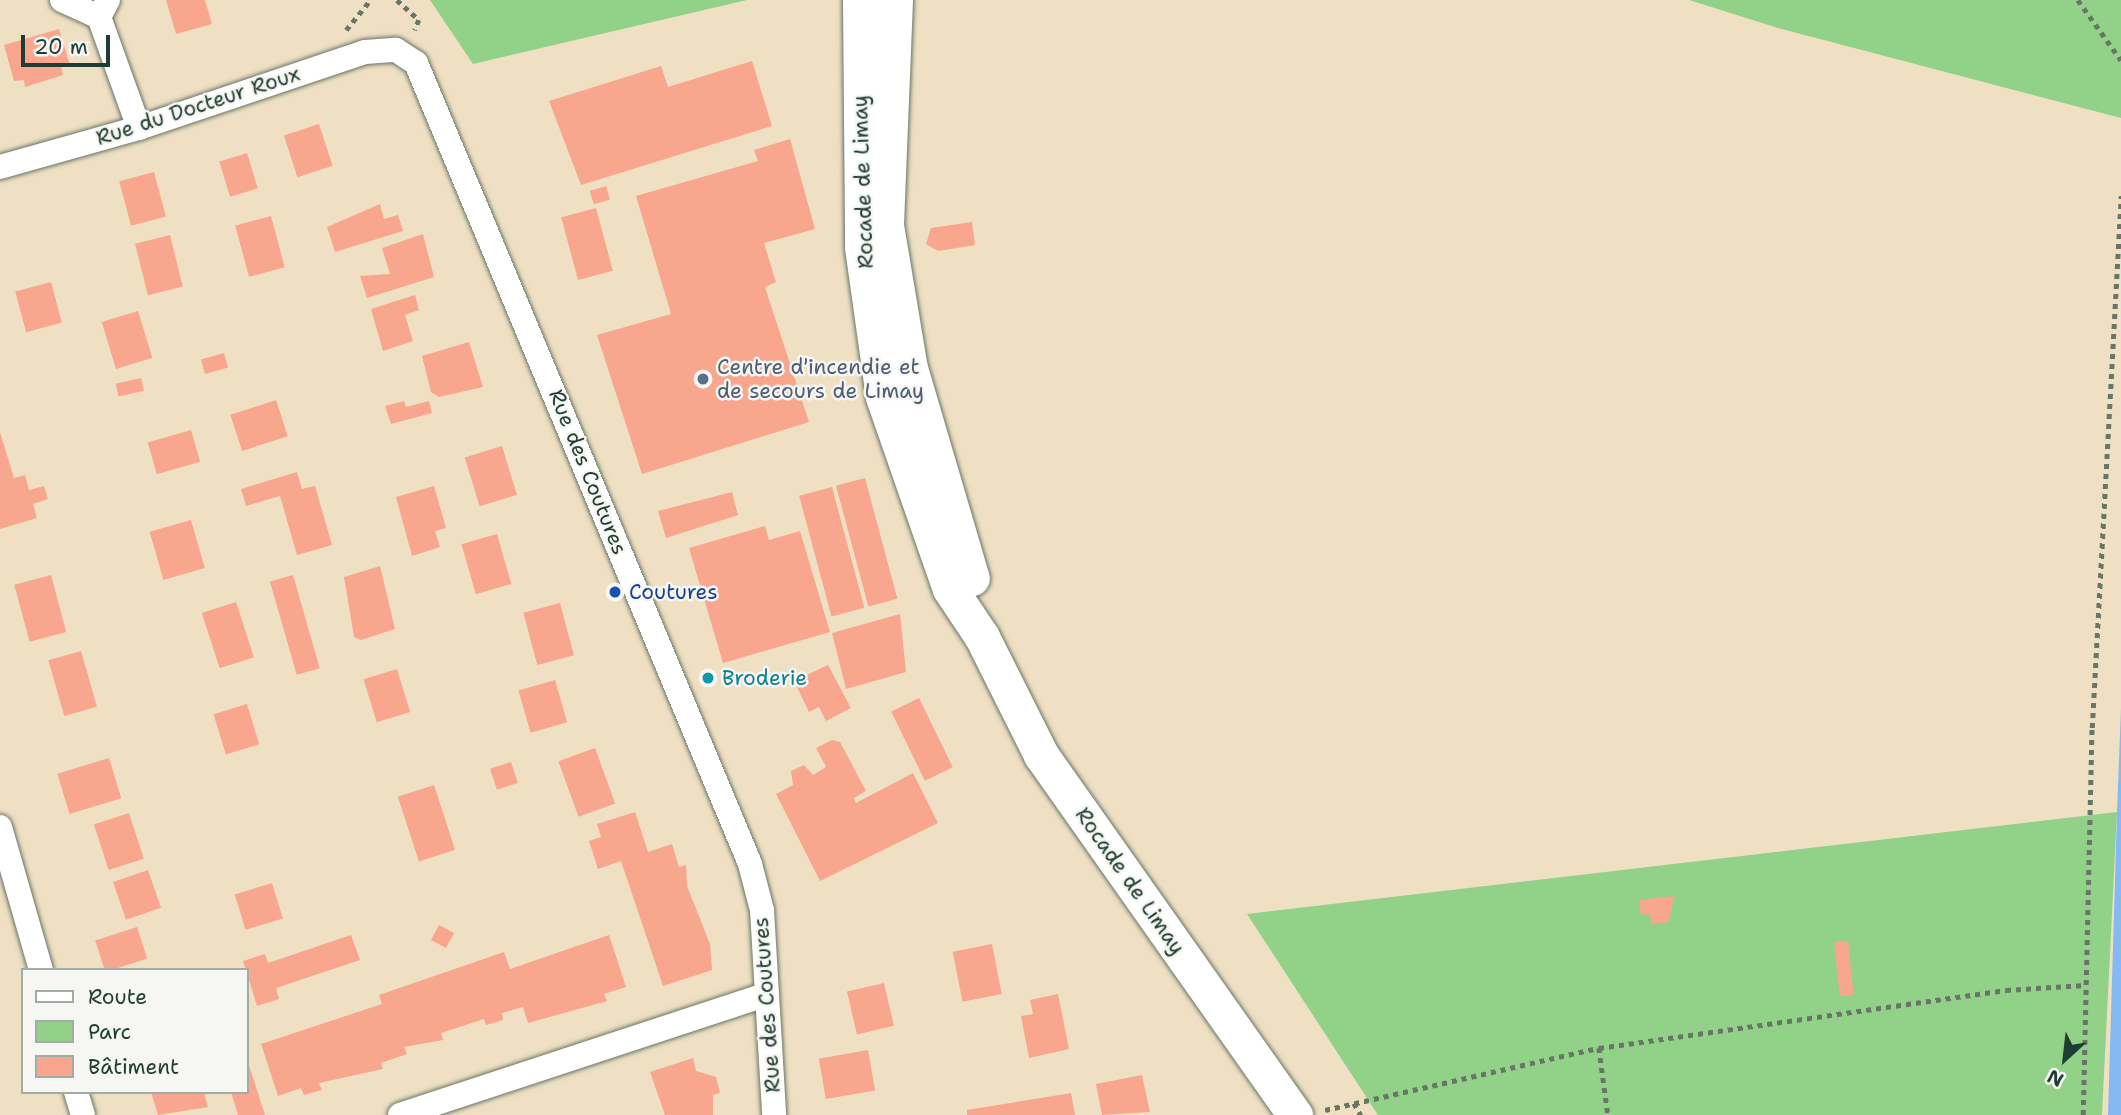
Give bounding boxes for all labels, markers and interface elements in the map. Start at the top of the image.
scale bar [24,21,114,65]
text: 20 m [34,33,88,61]
street label: Rue du Docteur Roux [93,61,303,151]
street label: Rocade de Limay [847,95,879,269]
place label: Centre d'incendie et de secours de Limay [717,354,924,404]
marker: Centre d'incendie et de secours de Limay [695,371,711,387]
street label: Rue des Coutures [543,386,633,558]
place label: Coutures [629,579,718,605]
marker: Coutures [607,584,623,600]
place label: Broderie [722,665,807,691]
marker: Broderie [700,670,716,686]
street label: Rocade de Limay [1070,803,1190,959]
street label: Rue des Coutures [748,916,786,1094]
legend [21,968,248,1094]
text: Route [88,983,147,1011]
text: Parc [88,1018,131,1046]
north arrow [2030,1024,2100,1094]
text: Bâtiment [88,1053,179,1081]
text: N [2043,1064,2068,1093]

